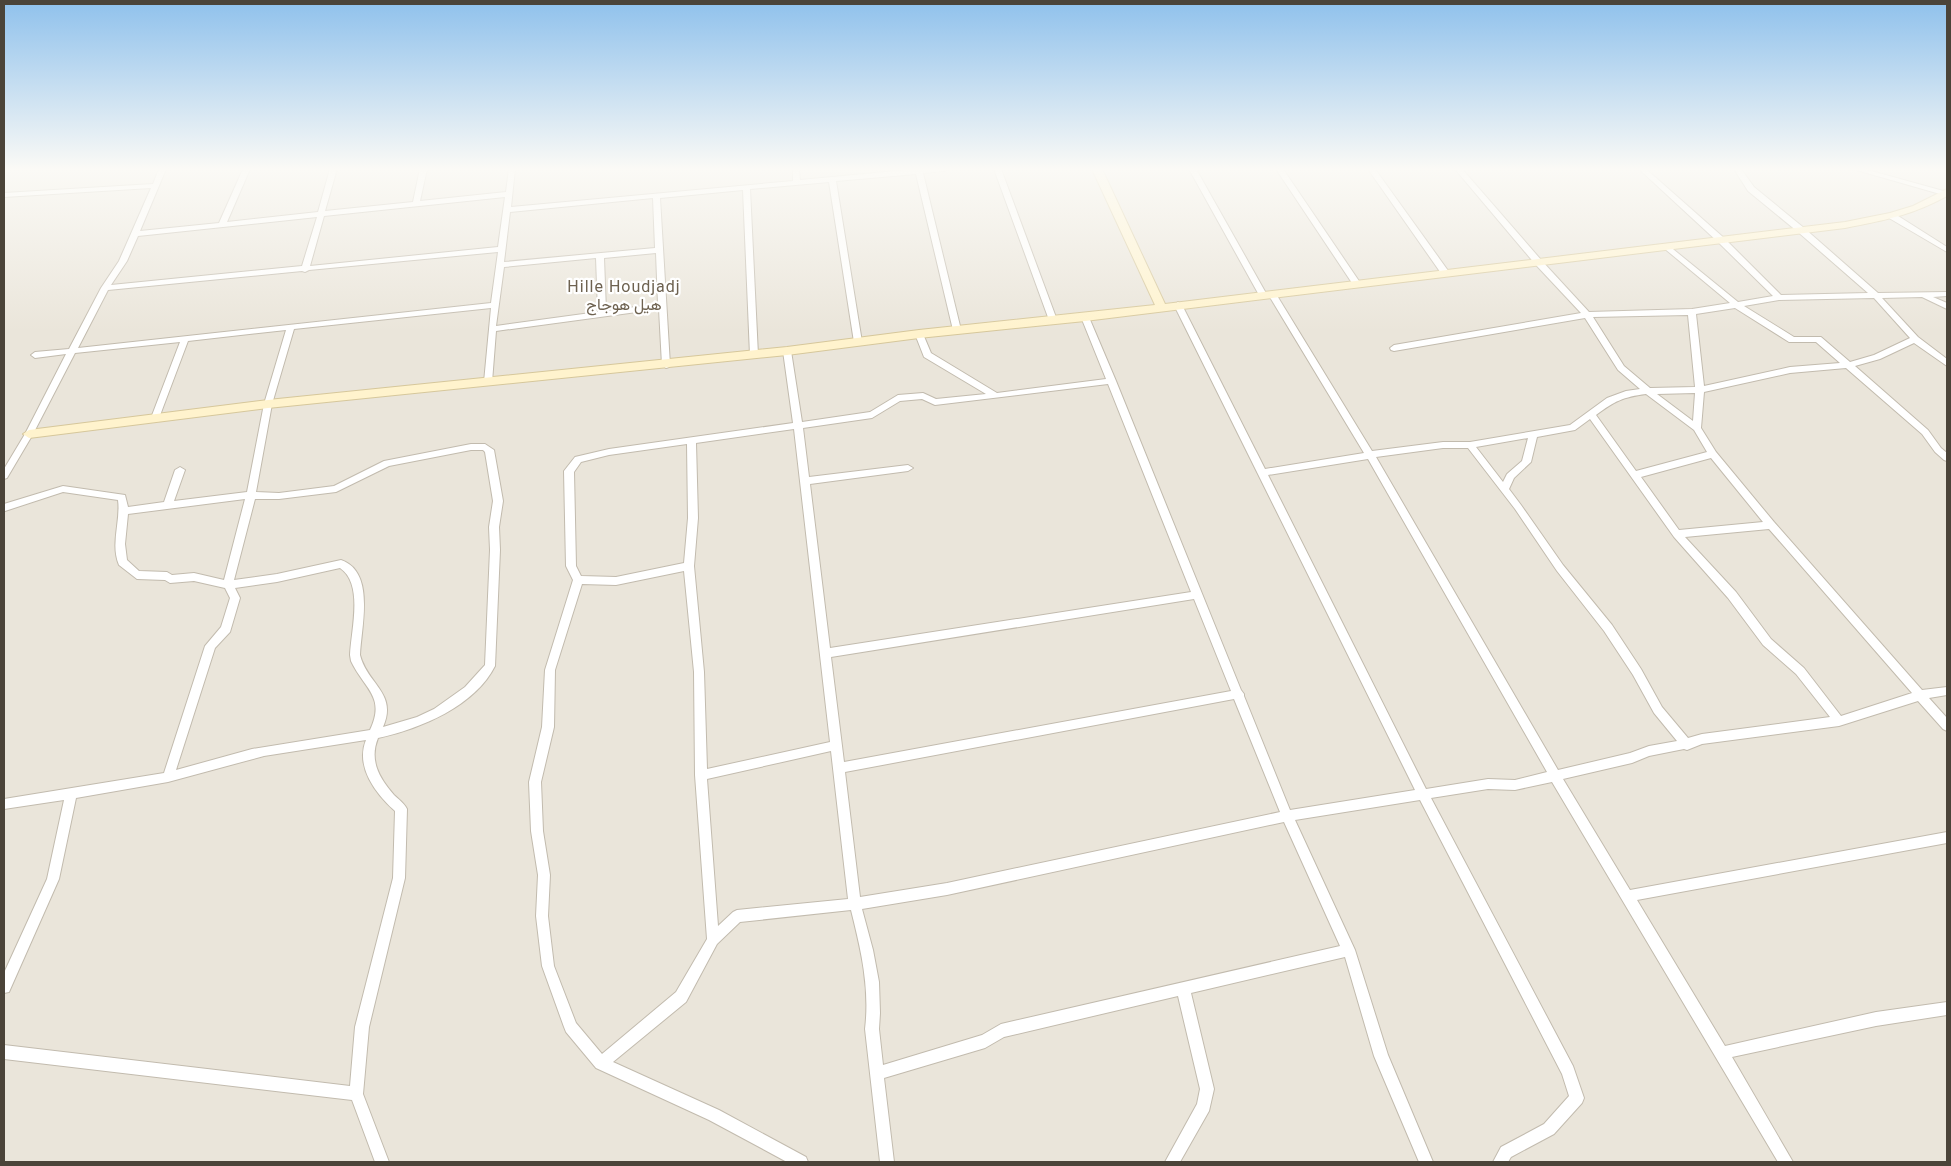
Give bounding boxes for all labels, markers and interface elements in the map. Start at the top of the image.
district label: Hille Houdjadj هيل هوجاج [567,277,681,316]

